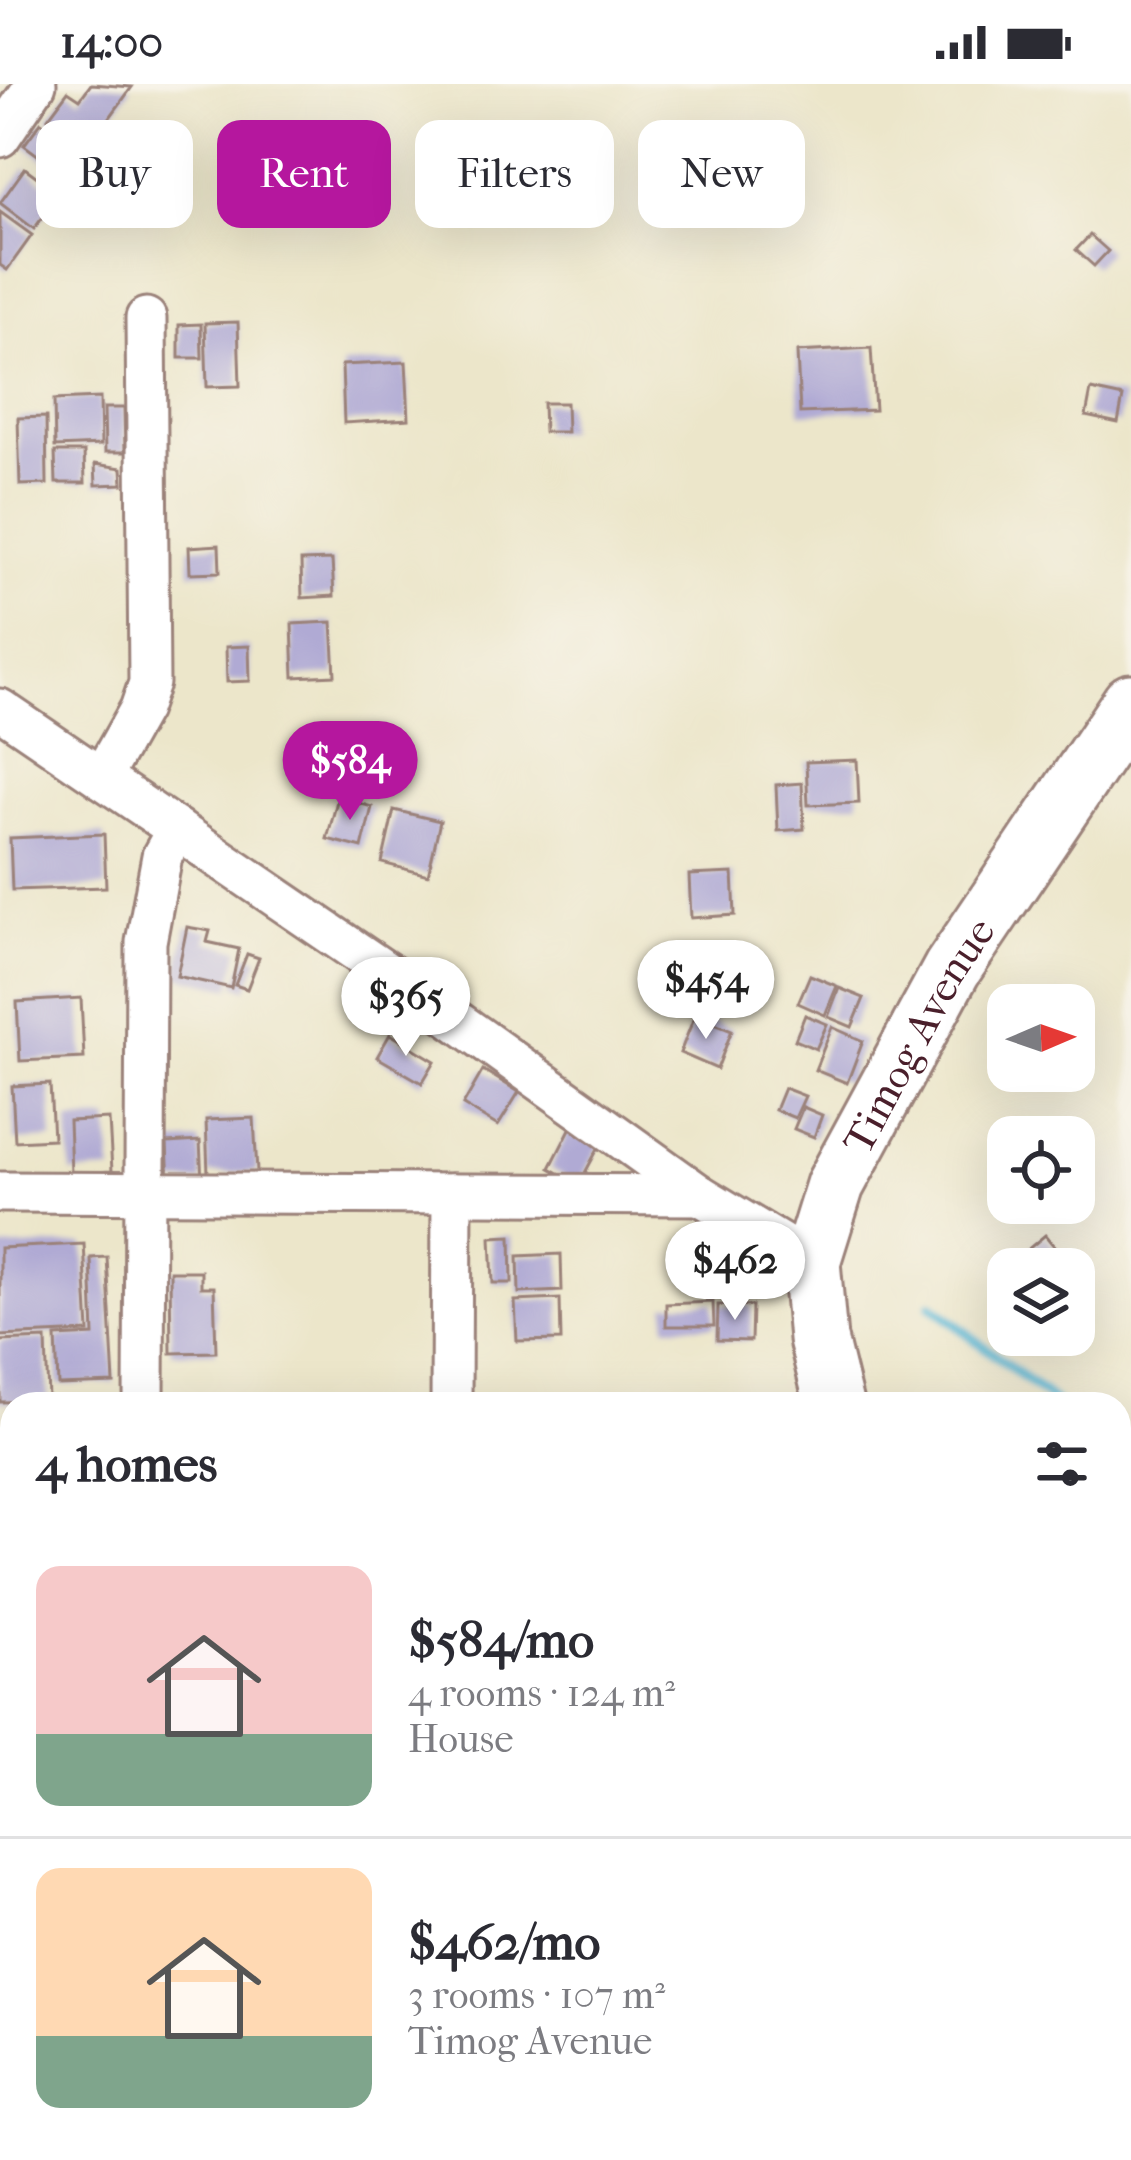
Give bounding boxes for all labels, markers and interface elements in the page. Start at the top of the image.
text: 14:00 [60,16,163,69]
chip: Buy [36,120,193,228]
chip: Rent [217,120,391,228]
chip: Filters [415,120,614,228]
chip: New [638,120,805,228]
pin: $584 [279,721,421,823]
text: $584 [310,737,390,783]
street label: Timog Avenue [834,909,1005,1163]
pin: $454 [635,940,777,1042]
text: $454 [664,956,748,1002]
pin: $365 [335,957,477,1059]
text: $365 [368,973,444,1019]
north arrow [987,984,1095,1092]
map controls [987,984,1095,1356]
button: locate [987,1116,1095,1224]
pin: $462 [664,1221,806,1323]
text: $462 [692,1237,778,1283]
button: layers [987,1248,1095,1356]
icon: filters [1029,1431,1095,1497]
text: 4 homes [36,1434,217,1494]
text: $584/mo [408,1610,594,1670]
icon: home [132,1614,276,1758]
text: 4 rooms · 124 m² [408,1670,675,1716]
text: House [408,1716,514,1762]
text: $462/mo [408,1912,601,1972]
icon: home [132,1916,276,2060]
text: 3 rooms · 107 m² [408,1972,665,2018]
text: Timog Avenue [408,2018,652,2064]

